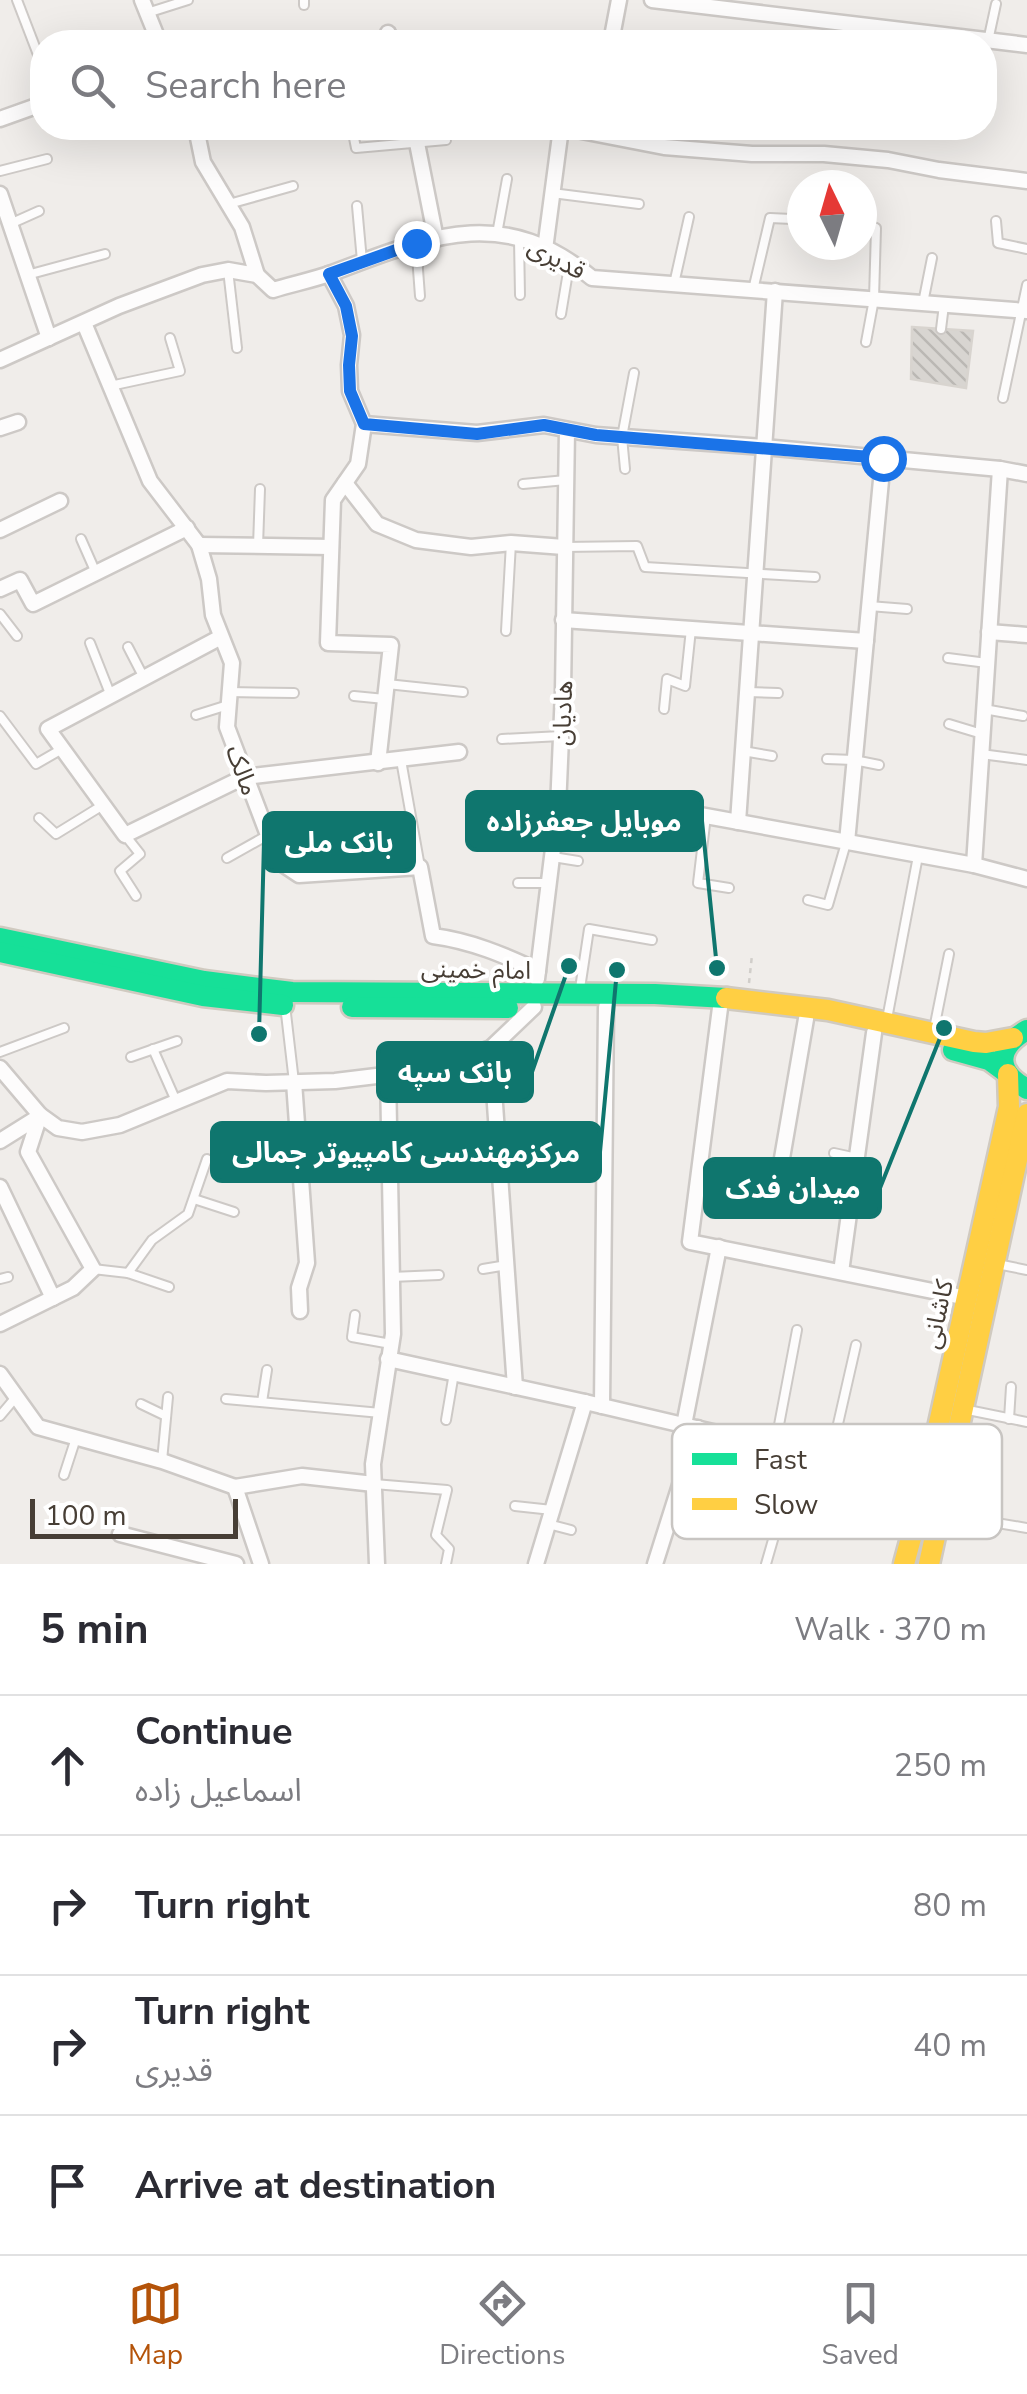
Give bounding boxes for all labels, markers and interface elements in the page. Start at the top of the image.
search box [30,30,997,140]
icon: search [65,58,120,113]
text: Search here [145,60,346,111]
north arrow [787,170,877,260]
route end [394,221,440,267]
street label: قدیری [522,230,591,288]
route start [861,436,907,482]
street label: هادیان [545,680,581,746]
street label: مالک [217,740,267,800]
callout: موبایل جعفرزاده [467,792,702,850]
text: موبایل جعفرزاده [486,803,682,841]
callout: بانک ملی [264,813,414,871]
text: بانک ملی [284,824,394,862]
street label: امام خمینی [420,952,531,990]
callout: بانک سپه [378,1043,532,1101]
text: بانک سپه [398,1054,512,1092]
callout: مرکزمهندسی کامپیوتر جمالی [212,1123,600,1181]
text: مرکزمهندسی کامپیوتر جمالی [232,1134,580,1172]
callout: میدان فدک [705,1159,880,1217]
text: میدان فدک [725,1170,861,1208]
street label: کاشانی [914,1276,962,1352]
legend [672,1424,1002,1539]
text: Fast [754,1441,807,1479]
text: Slow [754,1486,818,1524]
scale bar [30,1494,238,1538]
text: 100 m [45,1497,127,1535]
text: 5 min [40,1601,149,1658]
text: Walk · 370 m [794,1608,987,1651]
text: Continue [135,1706,293,1757]
icon: ahead [40,1738,95,1793]
text: 250 m [894,1744,987,1787]
text: اسماعیل زاده [135,1769,302,1812]
icon: right [40,1878,95,1933]
text: Turn right [135,1880,310,1931]
text: 80 m [913,1884,987,1927]
text: Turn right [135,1986,310,2037]
icon: right [40,2018,95,2073]
text: 40 m [913,2024,987,2067]
text: قدیری [135,2049,213,2092]
icon: arrive [40,2158,95,2213]
text: Arrive at destination [135,2160,496,2211]
tab: Map [128,2276,183,2374]
tab: Directions [439,2276,565,2374]
tab: Saved [822,2276,899,2374]

